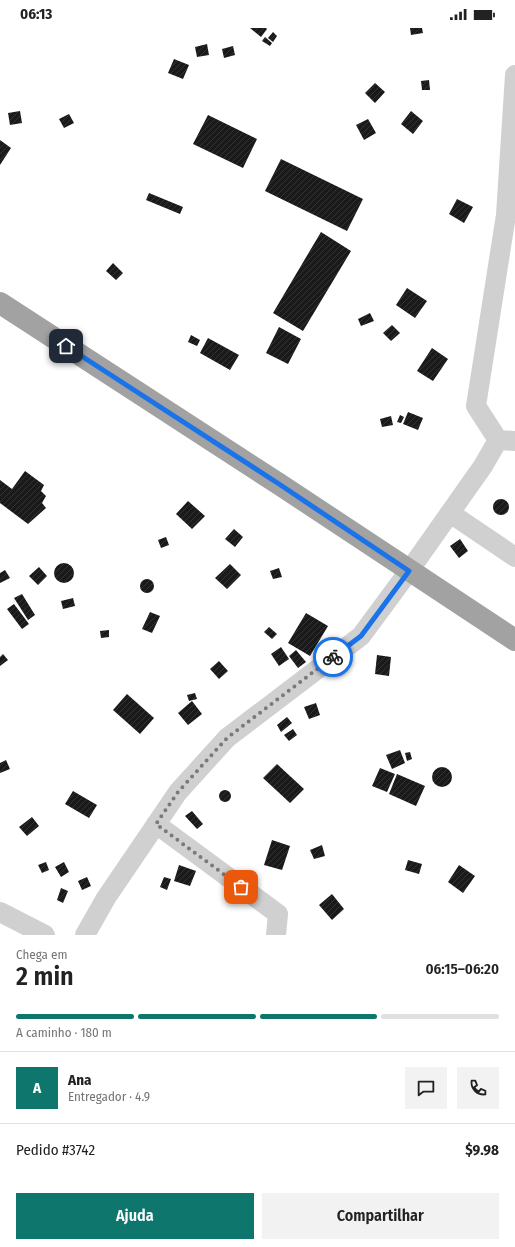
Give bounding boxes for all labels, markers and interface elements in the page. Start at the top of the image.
text: 06:13 [20,5,52,23]
pin [49,329,83,363]
icon: home [55,335,77,357]
courier [313,637,353,677]
icon: bike [322,646,344,668]
pin [224,870,258,904]
icon: bag [230,876,252,898]
text: Chega em [16,947,67,962]
text: 06:15–06:20 [425,960,499,978]
text: 2 min [16,961,74,992]
text: A caminho · 180 m [16,1025,112,1040]
button: chat [405,1067,447,1109]
button: phone [457,1067,499,1109]
text: Ana [68,1071,91,1089]
text: A [33,1079,41,1097]
text: Entregador · 4.9 [68,1089,150,1104]
text: Pedido #3742 [16,1141,95,1159]
text: $9.98 [465,1141,499,1159]
button: Ajuda [16,1193,254,1239]
button: Compartilhar [262,1193,499,1239]

